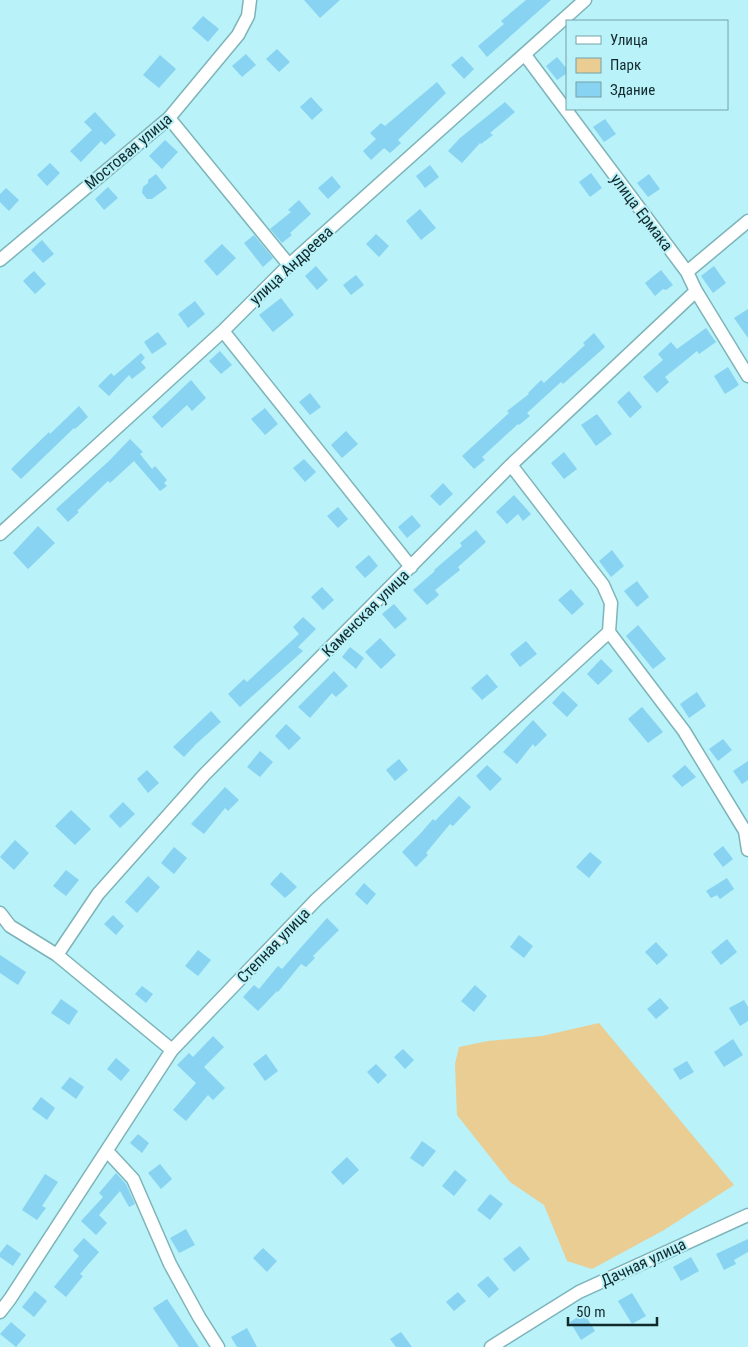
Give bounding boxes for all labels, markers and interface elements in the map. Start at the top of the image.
legend [566,20,728,110]
text: Улица [610,31,648,49]
text: Парк [610,56,641,74]
text: Здание [610,81,655,99]
street label: Мостовая улица [81,109,176,193]
street label: улица Ермака [606,170,677,255]
street label: улица Андреева [246,222,337,309]
street label: Каменская улица [318,566,413,661]
street label: Степная улица [233,904,314,987]
street label: Дачная улица [598,1234,689,1290]
scale bar [568,1294,657,1326]
text: 50 m [576,1303,606,1321]

